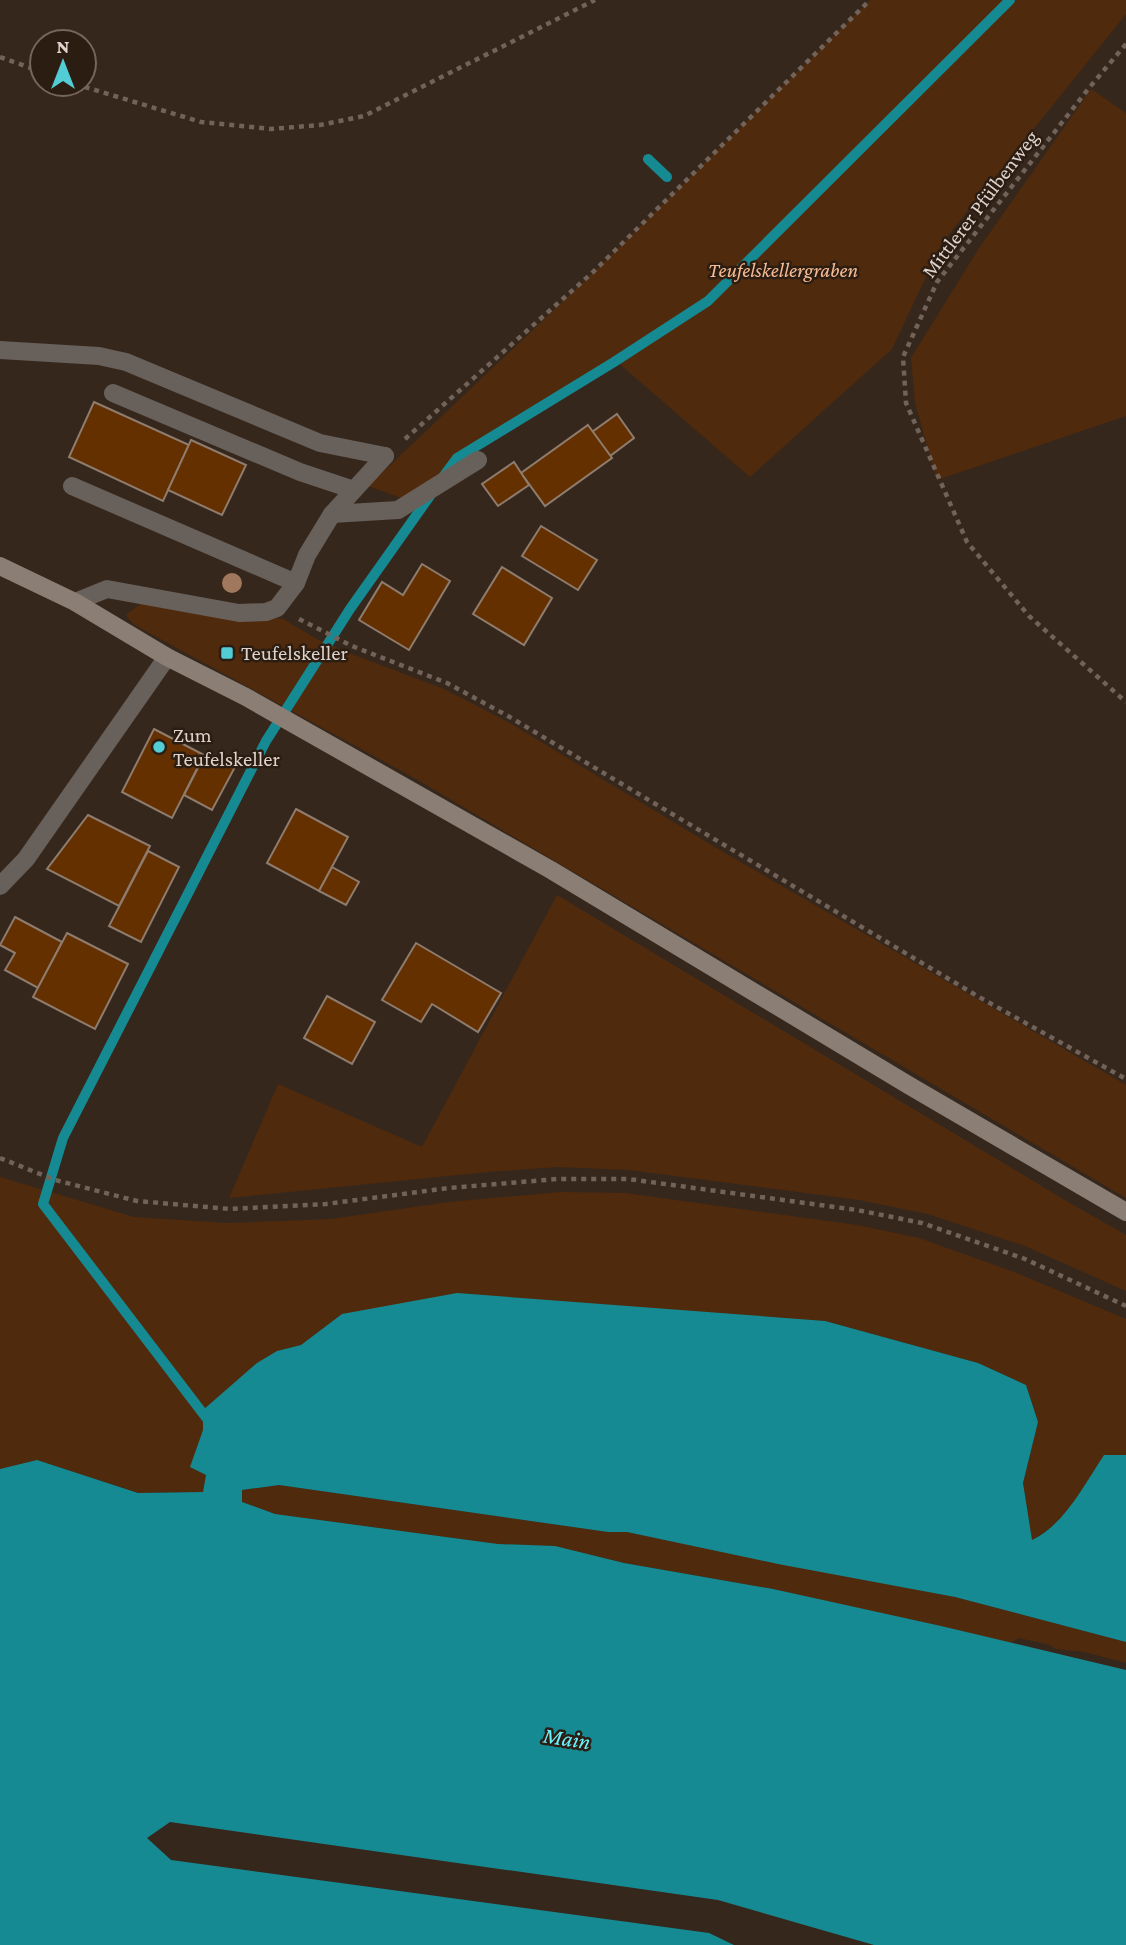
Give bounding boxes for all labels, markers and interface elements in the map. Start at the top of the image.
north arrow [28,28,98,98]
text: N [57,36,70,57]
street label: Mittlerer Pfülbenweg [917,125,1043,283]
park label: Teufelskellergraben [708,258,858,282]
place label: Teufelskeller [241,641,348,665]
marker: Teufelskeller [219,645,235,661]
place label: Zum Teufelskeller [173,723,280,771]
marker: Zum Teufelskeller [151,739,167,755]
water label: Main [540,1721,593,1755]

